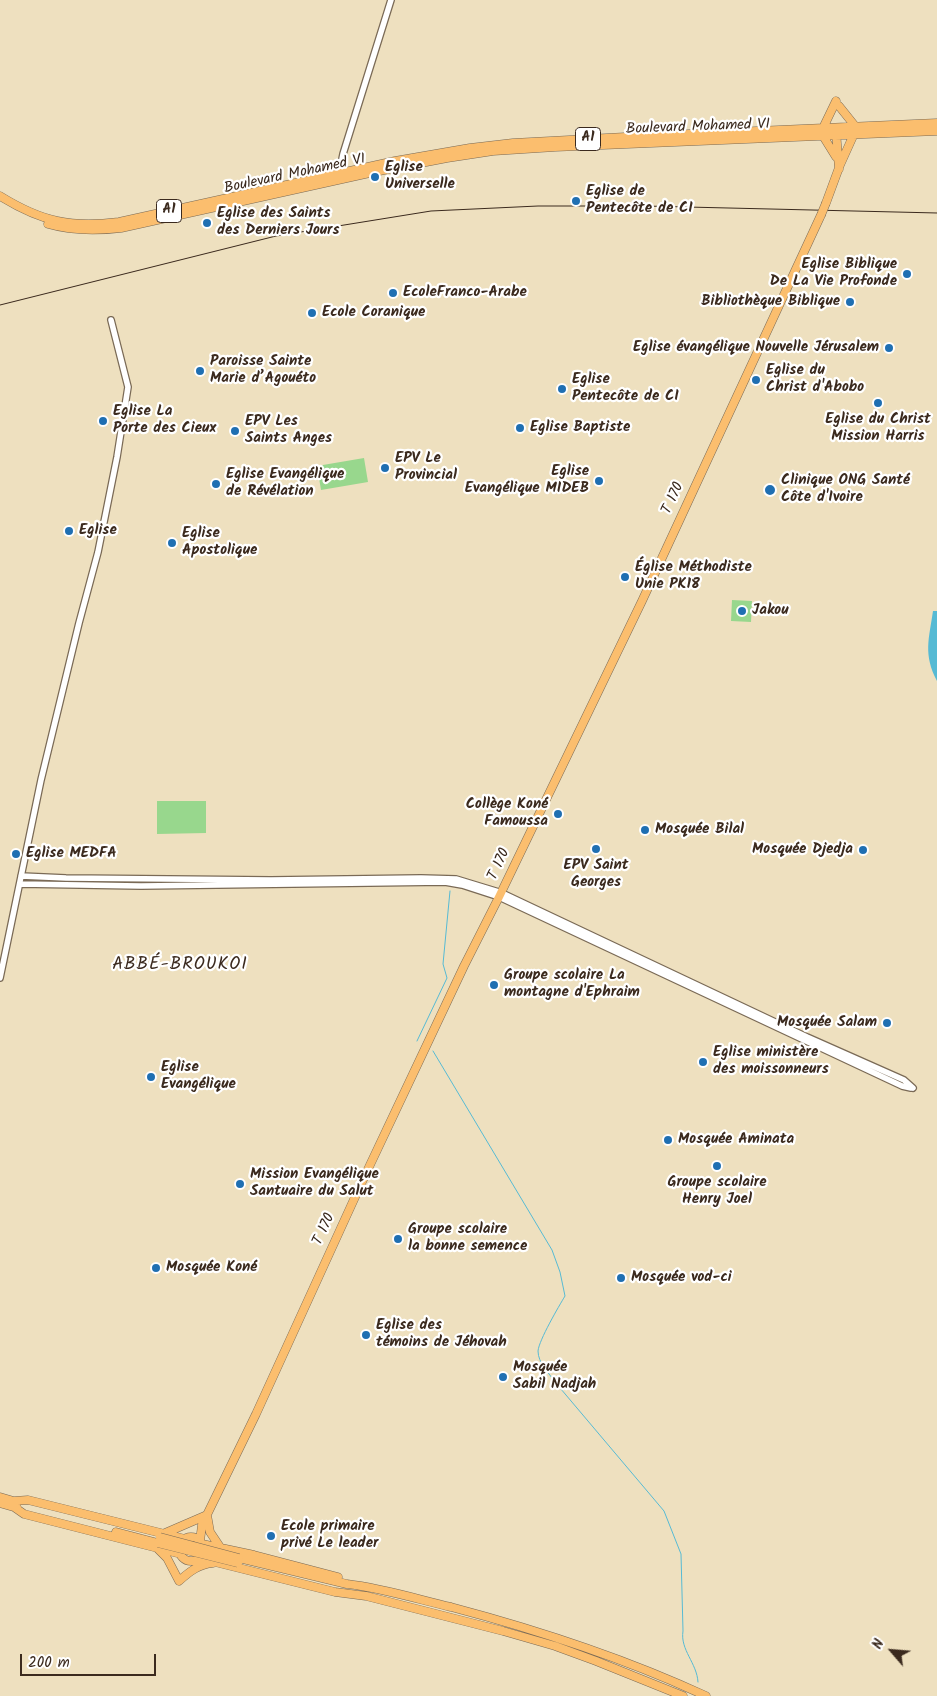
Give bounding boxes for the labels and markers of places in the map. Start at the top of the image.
place label: Eglise Universelle [385,159,455,194]
marker: Eglise Universelle [369,171,381,183]
place label: Eglise de Pentecôte de CI [586,183,693,218]
marker: Eglise de Pentecôte de CI [570,195,582,207]
place label: Eglise des Saints des Derniers Jours [217,205,340,240]
marker: Eglise des Saints des Derniers Jours [201,217,213,229]
place label: Eglise Biblique De La Vie Profonde [770,256,897,291]
marker: Eglise Biblique De La Vie Profonde [901,268,913,280]
place label: EcoleFranco-Arabe [403,284,527,302]
marker: EcoleFranco-Arabe [387,287,399,299]
place label: Bibliothèque Biblique [701,293,840,311]
marker: Bibliothèque Biblique [844,296,856,308]
place label: Ecole Coranique [322,304,425,322]
marker: Ecole Coranique [306,307,318,319]
place label: Eglise évangélique Nouvelle Jérusalem [633,339,879,357]
marker: Eglise évangélique Nouvelle Jérusalem [883,342,895,354]
place label: Paroisse Sainte Marie d’Agouéto [210,353,316,388]
place label: Eglise du Christ d'Abobo [766,362,864,397]
marker: Paroisse Sainte Marie d’Agouéto [194,365,206,377]
place label: Eglise Pentecôte de CI [572,371,679,406]
marker: Eglise du Christ d'Abobo [750,374,762,386]
marker: Eglise Pentecôte de CI [556,383,568,395]
marker: Eglise du Christ Mission Harris [872,397,884,409]
place label: Eglise La Porte des Cieux [113,403,216,438]
place label: Eglise du Christ Mission Harris [825,411,931,446]
place label: EPV Les Saints Anges [245,413,332,448]
marker: Eglise La Porte des Cieux [97,415,109,427]
place label: Eglise Baptiste [530,419,630,437]
marker: Eglise Baptiste [514,422,526,434]
marker: EPV Les Saints Anges [229,425,241,437]
place label: EPV Le Provincial [395,450,457,485]
marker: EPV Le Provincial [379,462,391,474]
place label: Eglise Evangélique MIDEB [465,463,589,498]
place label: Eglise Evangélique de Révélation [226,466,344,501]
place label: Clinique ONG Santé Côte d'Ivoire [781,472,910,507]
marker: Eglise Evangélique MIDEB [593,475,605,487]
marker: Eglise Evangélique de Révélation [210,478,222,490]
marker: Clinique ONG Santé Côte d'Ivoire [763,483,777,497]
place label: Eglise [79,522,117,540]
marker: Eglise [63,525,75,537]
place label: Eglise Apostolique [182,525,257,560]
marker: Eglise Apostolique [166,537,178,549]
place label: Église Méthodiste Unie PK18 [635,559,752,594]
marker: Église Méthodiste Unie PK18 [619,571,631,583]
place label: Jakou [752,602,788,620]
marker: Jakou [736,605,748,617]
place label: Collège Koné Famoussa [466,796,548,831]
marker: Collège Koné Famoussa [552,808,564,820]
place label: Mosquée Bilal [655,821,744,839]
marker: Mosquée Bilal [639,824,651,836]
place label: Mosquée Djedja [752,841,853,859]
marker: EPV Saint Georges [590,843,602,855]
marker: Mosquée Djedja [857,844,869,856]
place label: Eglise MEDFA [26,845,117,863]
marker: Eglise MEDFA [10,848,22,860]
place label: EPV Saint Georges [563,857,629,892]
place label: Groupe scolaire La montagne d'Ephraim [504,967,640,1002]
marker: Groupe scolaire La montagne d'Ephraim [488,979,500,991]
place label: Mosquée Salam [777,1014,877,1032]
marker: Mosquée Salam [881,1017,893,1029]
place label: Eglise ministère des moissonneurs [713,1044,829,1079]
marker: Eglise ministère des moissonneurs [697,1056,709,1068]
place label: Eglise Evangélique [161,1059,236,1094]
marker: Eglise Evangélique [145,1071,157,1083]
place label: Mosquée Aminata [678,1131,794,1149]
marker: Mosquée Aminata [662,1134,674,1146]
marker: Groupe scolaire Henry Joel [711,1160,723,1172]
place label: Mission Evangélique Santuaire du Salut [250,1166,379,1201]
place label: Groupe scolaire Henry Joel [667,1174,767,1209]
marker: Mission Evangélique Santuaire du Salut [234,1178,246,1190]
place label: Groupe scolaire la bonne semence [408,1221,527,1256]
marker: Groupe scolaire la bonne semence [392,1233,404,1245]
place label: Mosquée Koné [166,1259,257,1277]
marker: Mosquée Koné [150,1262,162,1274]
place label: Mosquée vod-ci [631,1269,732,1287]
marker: Mosquée vod-ci [615,1272,627,1284]
place label: Eglise des témoins de Jéhovah [376,1317,507,1352]
marker: Eglise des témoins de Jéhovah [360,1329,372,1341]
place label: Mosquée Sabil Nadjah [513,1359,596,1394]
marker: Mosquée Sabil Nadjah [497,1371,509,1383]
place label: Ecole primaire privé Le leader [281,1518,378,1553]
marker: Ecole primaire privé Le leader [265,1530,277,1542]

